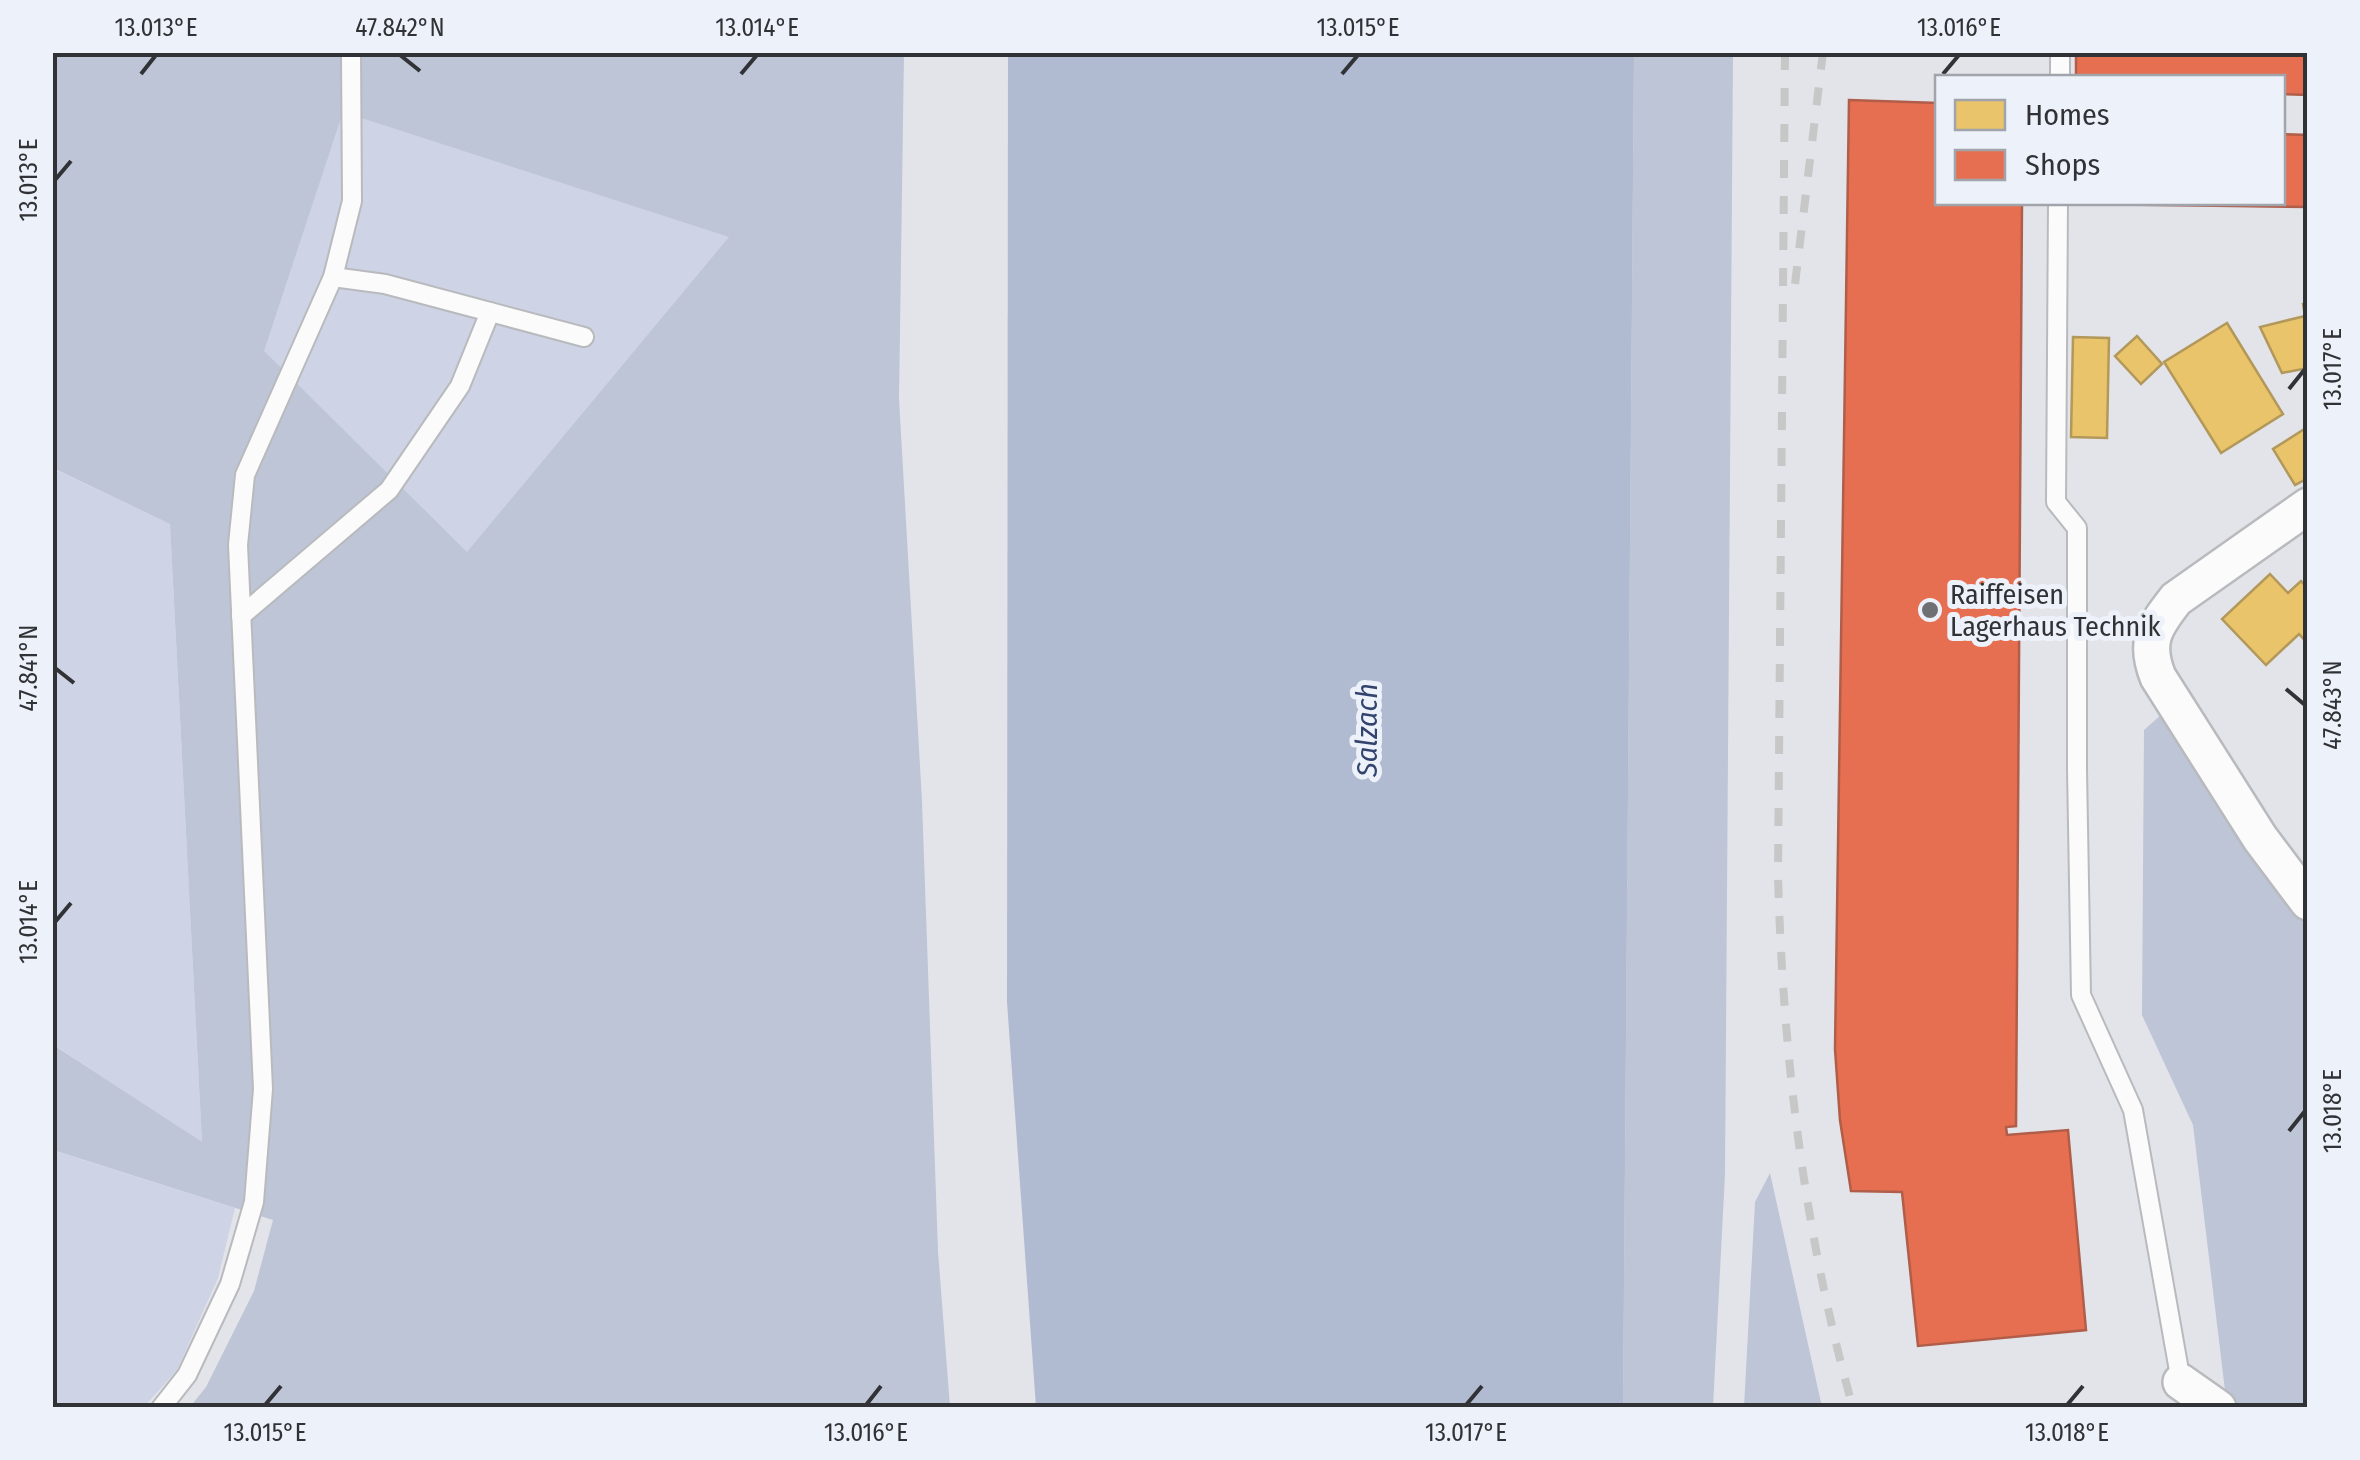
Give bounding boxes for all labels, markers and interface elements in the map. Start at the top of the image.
text: 13.013°E [115,13,197,43]
text: 47.842°N [355,13,445,43]
text: 13.014°E [715,13,799,43]
text: 13.015°E [1317,13,1399,43]
text: 13.016°E [1917,13,2001,43]
legend [1935,75,2285,205]
text: Homes [2025,97,2110,133]
text: 13.013°E [14,139,44,221]
text: Shops [2025,147,2100,183]
text: 13.017°E [2318,328,2348,410]
place label: Raiffeisen Lagerhaus Technik [1950,578,2161,643]
marker: Raiffeisen Lagerhaus Technik [1919,599,1941,621]
text: 47.841°N [14,625,44,711]
text: 47.843°N [2318,660,2348,750]
water label: Salzach [1349,683,1385,778]
text: 13.014°E [14,880,44,964]
text: 13.018°E [2318,1069,2348,1153]
text: 13.015°E [224,1418,306,1448]
text: 13.016°E [824,1418,908,1448]
text: 13.017°E [1425,1418,1507,1448]
text: 13.018°E [2025,1418,2109,1448]

